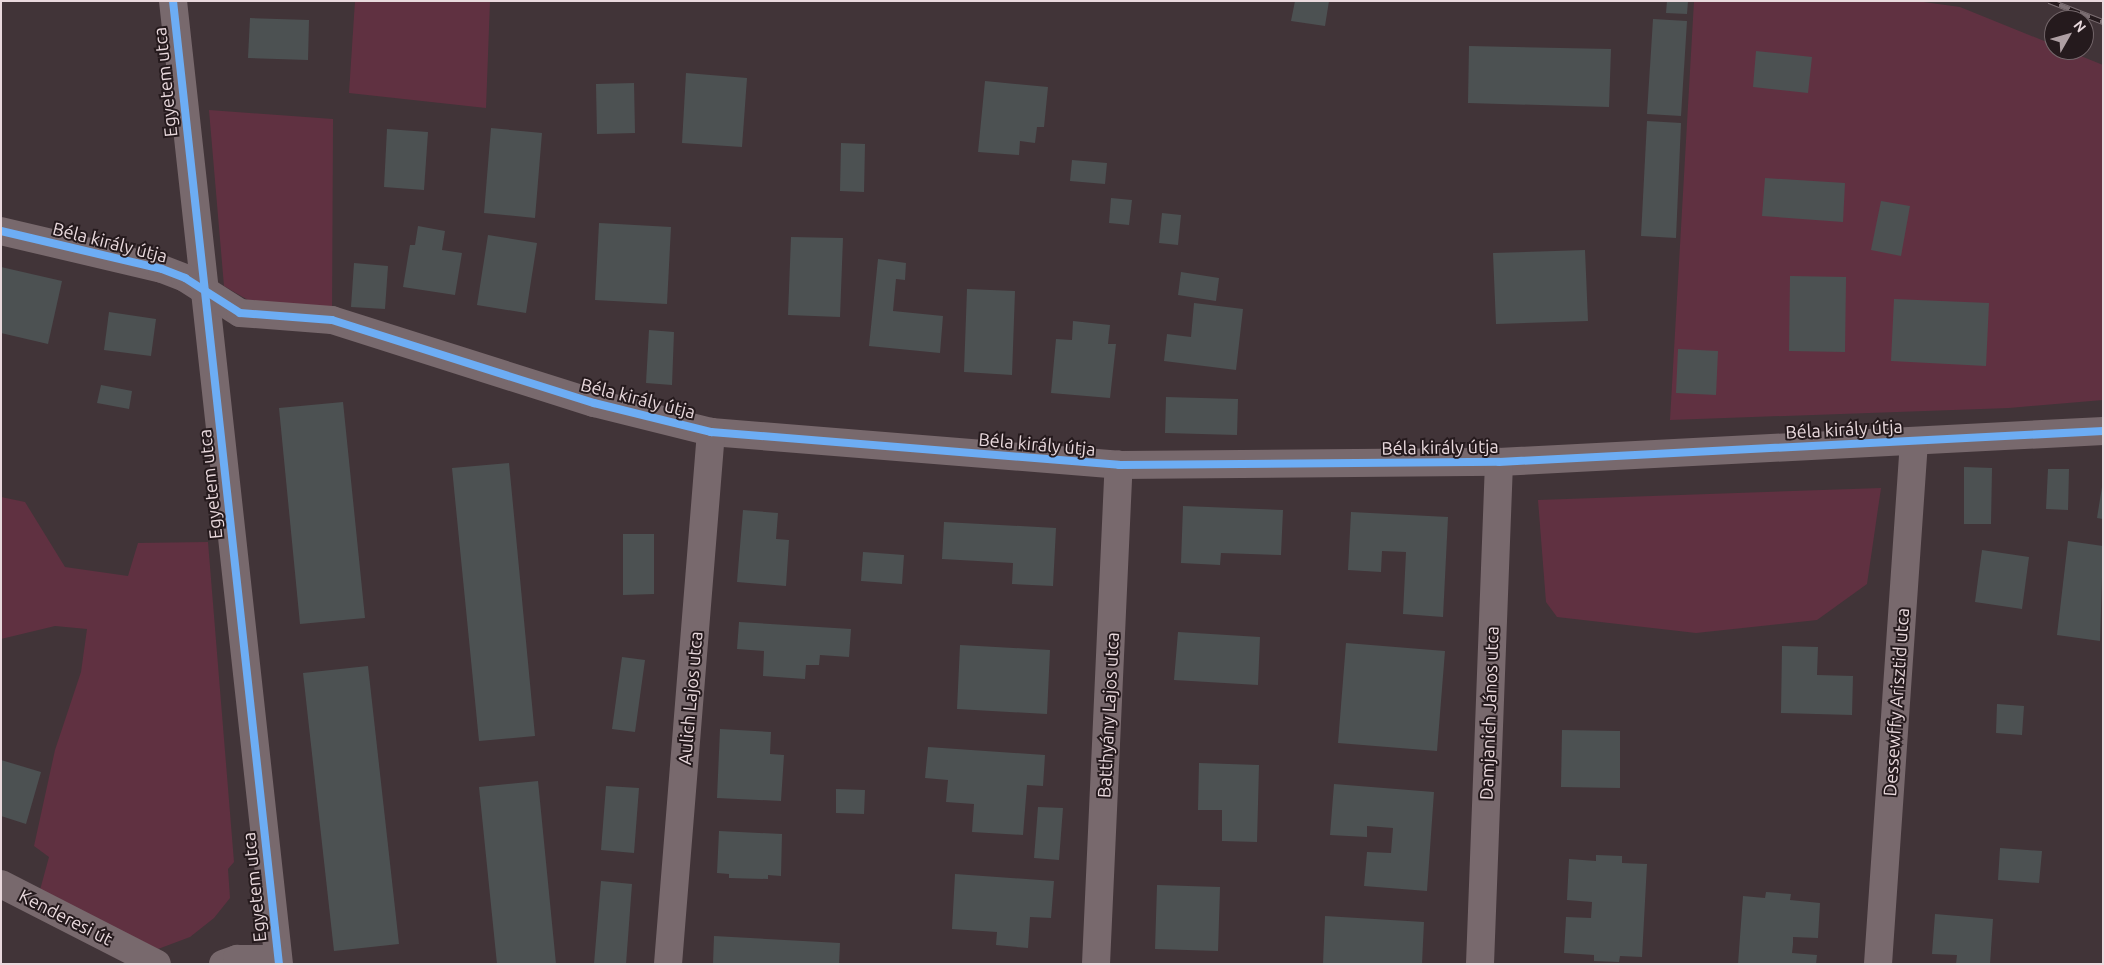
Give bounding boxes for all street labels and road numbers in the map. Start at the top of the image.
street label: Egyetem utca [148,26,182,138]
street label: Béla király útja [50,217,170,267]
street label: Béla király útja [578,373,698,423]
street label: Béla király útja [1785,415,1903,443]
street label: Egyetem utca [193,428,227,540]
street label: Béla király útja [978,428,1096,460]
street label: Béla király útja [1381,435,1499,459]
street label: Dessewffy Arisztid utca [1879,607,1913,797]
street label: Damjanich János utca [1475,626,1503,800]
street label: Aulich Lajos utca [673,630,707,766]
street label: Batthyány Lajos utca [1093,632,1123,798]
street label: Egyetem utca [237,831,271,943]
street label: Kenderesi út [16,884,116,950]

